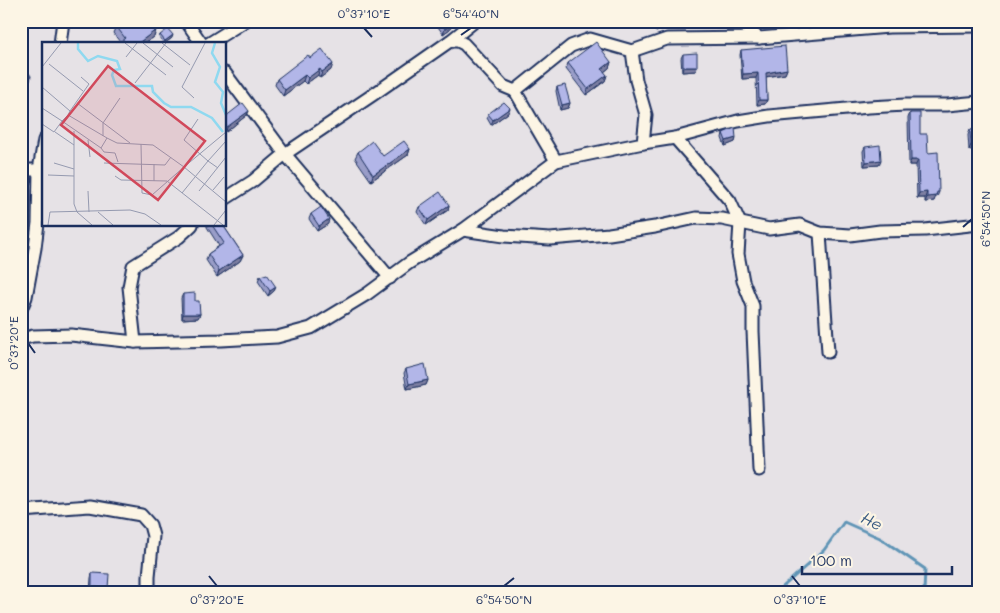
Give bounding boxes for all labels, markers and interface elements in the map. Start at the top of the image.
text: 0°37'10"E [338,5,390,21]
text: 6°54'40"N [443,5,499,21]
inset map [42,42,226,226]
text: 6°54'50"N [977,191,993,247]
text: 0°37'20"E [5,316,21,370]
water label: He [858,506,886,535]
scale bar [802,543,952,575]
text: 100 m [810,550,852,570]
text: 0°37'20"E [190,591,244,607]
text: 6°54'50"N [476,591,532,607]
text: 0°37'10"E [774,591,826,607]

